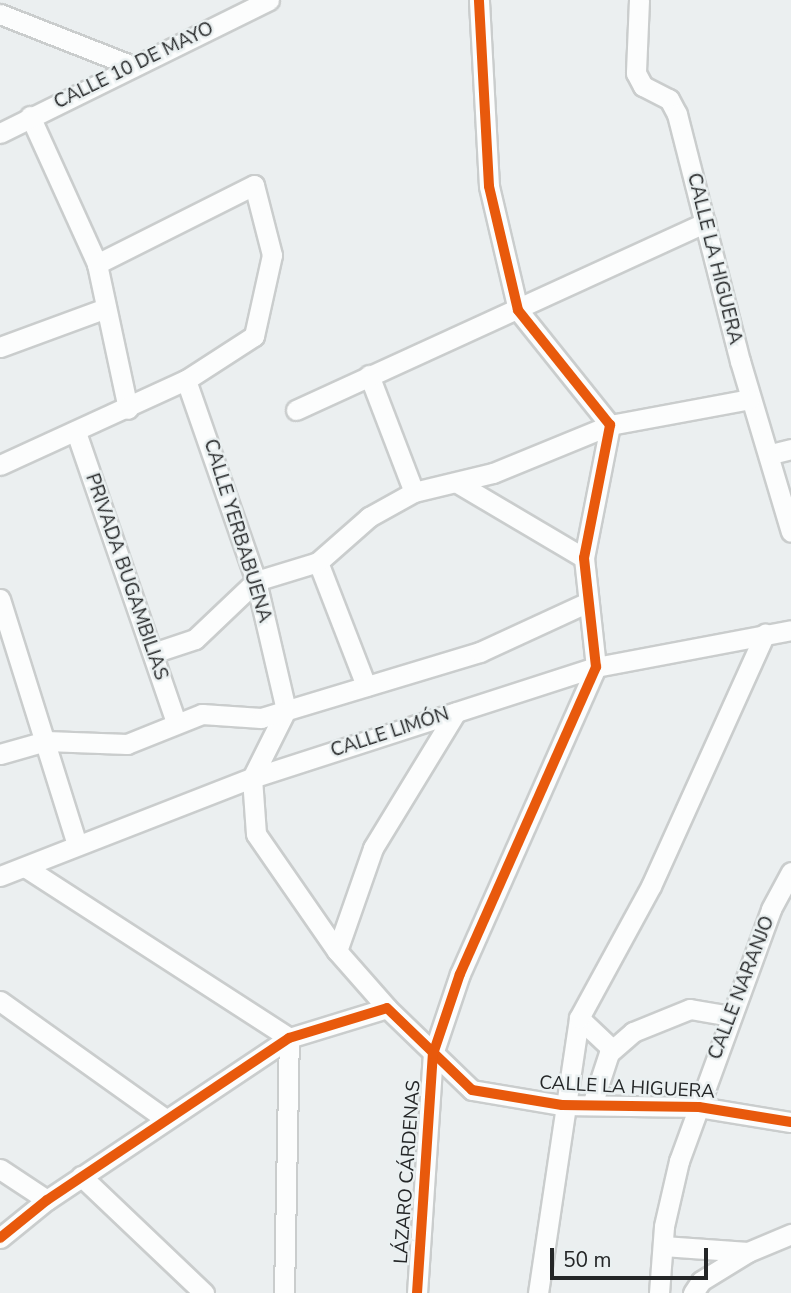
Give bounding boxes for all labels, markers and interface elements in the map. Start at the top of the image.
street label: CALLE 10 DE MAYO [51,17,217,115]
street label: CALLE LA HIGUERA [682,171,746,347]
street label: CALLE YERBABUENA [198,437,276,625]
street label: PRIVADA BUGAMBILIAS [80,471,172,683]
street label: CALLE LIMÓN [328,703,452,763]
street label: CALLE NARANJO [704,913,780,1063]
street label: CALLE LA HIGUERA [539,1072,715,1104]
street label: LÁZARO CÁRDENAS [390,1079,426,1265]
scale bar [553,1234,710,1278]
text: 50 m [563,1246,612,1274]

